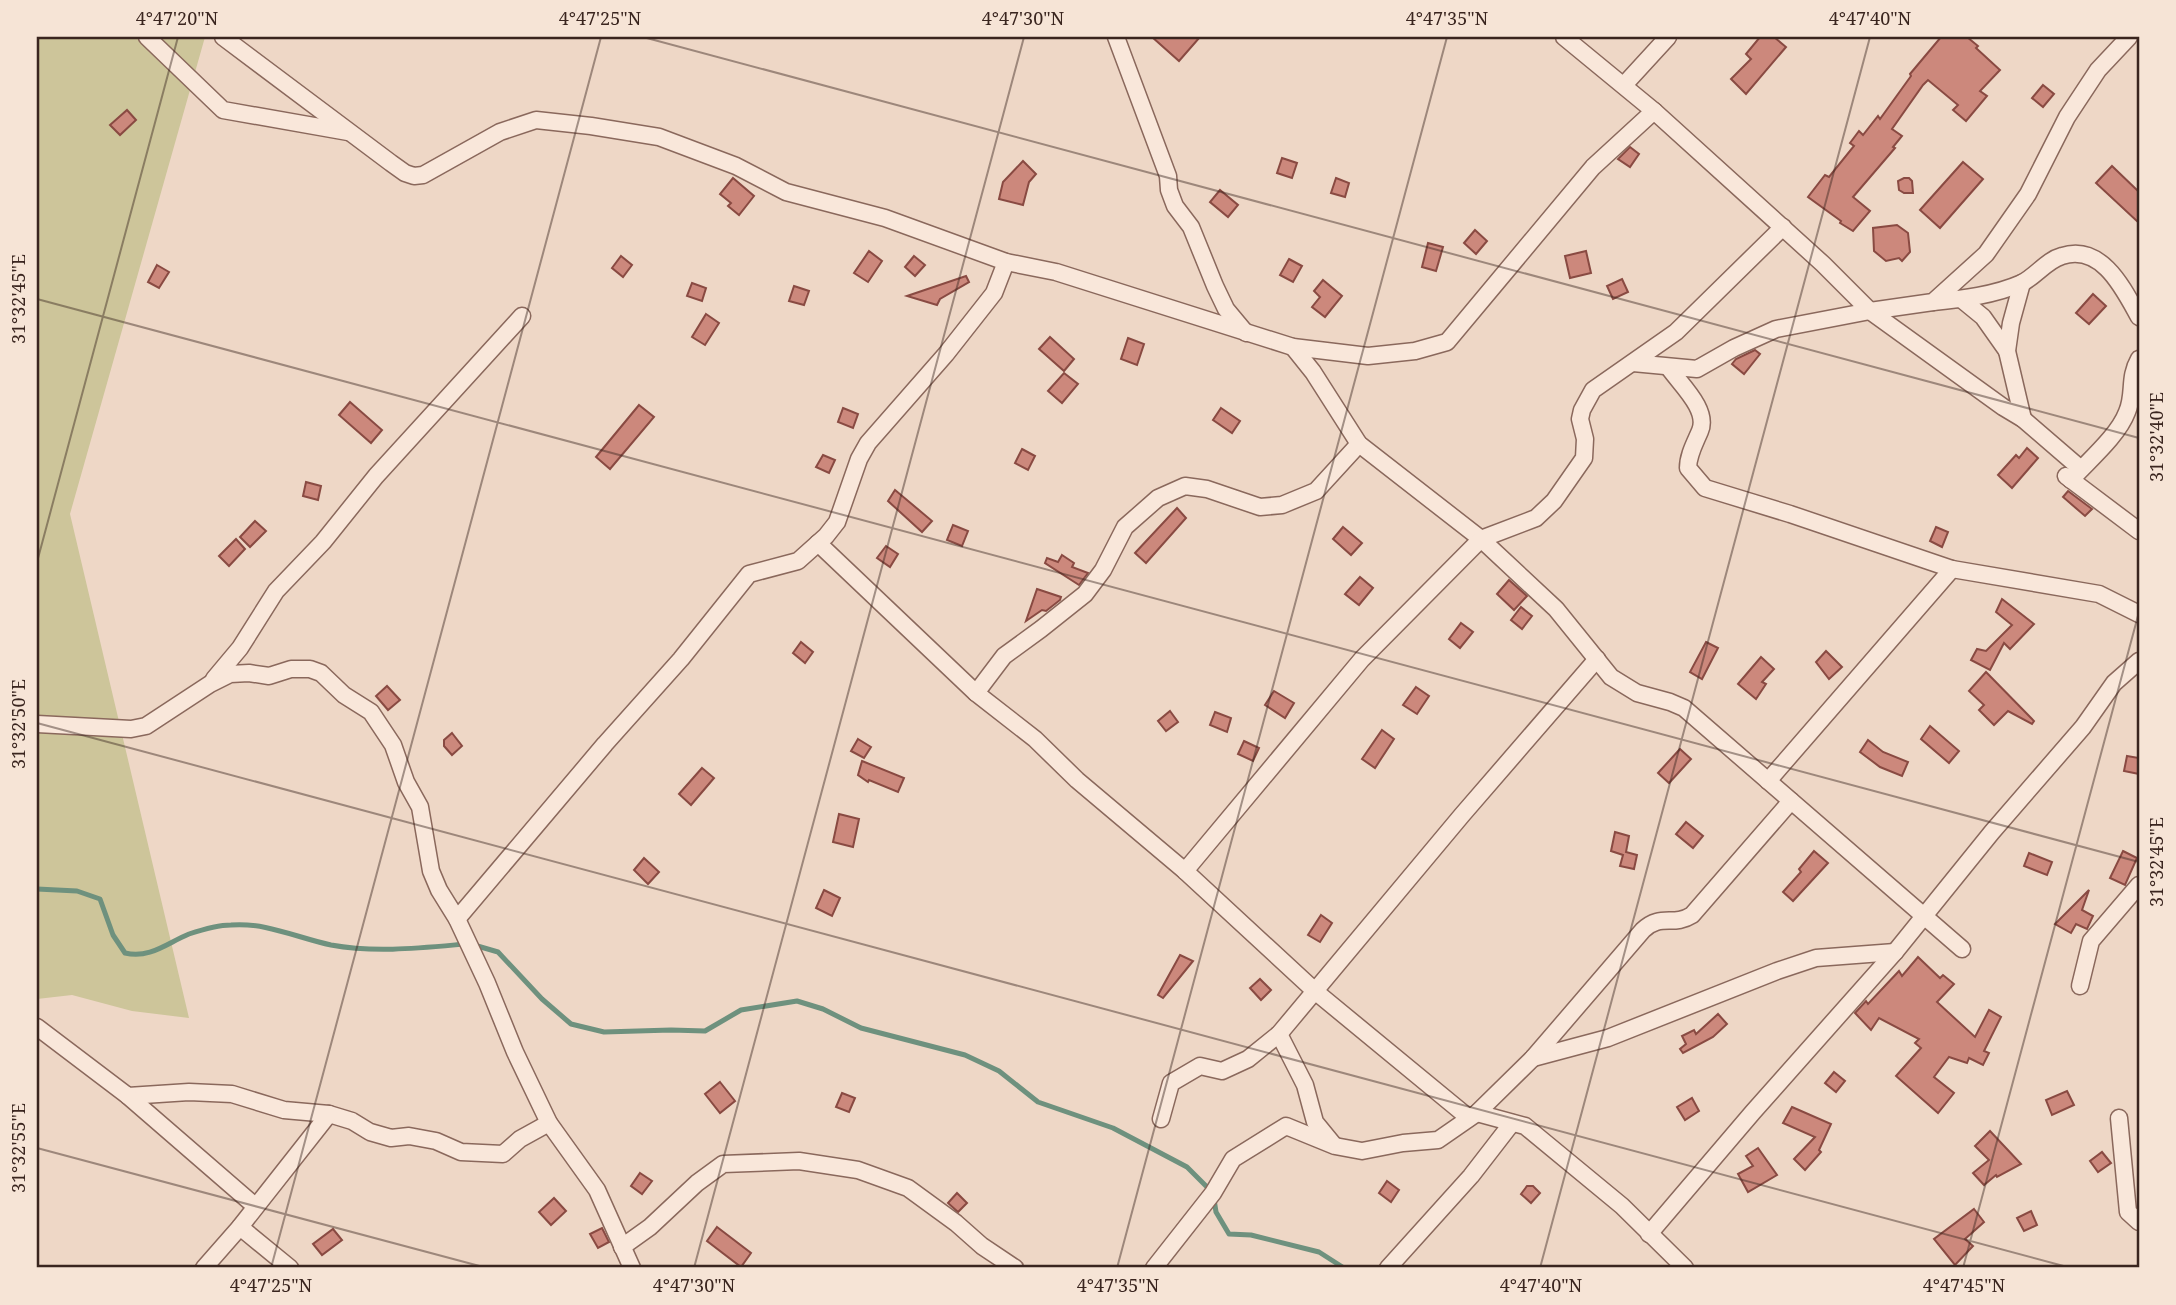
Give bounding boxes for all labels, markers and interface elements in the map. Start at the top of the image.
text: 4°47'20"N [136,6,219,30]
text: 4°47'25"N [559,6,642,30]
text: 4°47'30"N [982,6,1065,30]
text: 4°47'35"N [1406,6,1489,30]
text: 4°47'40"N [1829,6,1912,30]
text: 31°32'45"E [6,254,30,344]
text: 31°32'40"E [2144,392,2168,482]
text: 31°32'50"E [6,679,30,769]
text: 31°32'45"E [2144,817,2168,907]
text: 31°32'55"E [6,1103,30,1193]
text: 4°47'25"N [230,1273,313,1297]
text: 4°47'30"N [653,1273,736,1297]
text: 4°47'35"N [1077,1273,1160,1297]
text: 4°47'40"N [1500,1273,1583,1297]
text: 4°47'45"N [1923,1273,2006,1297]

